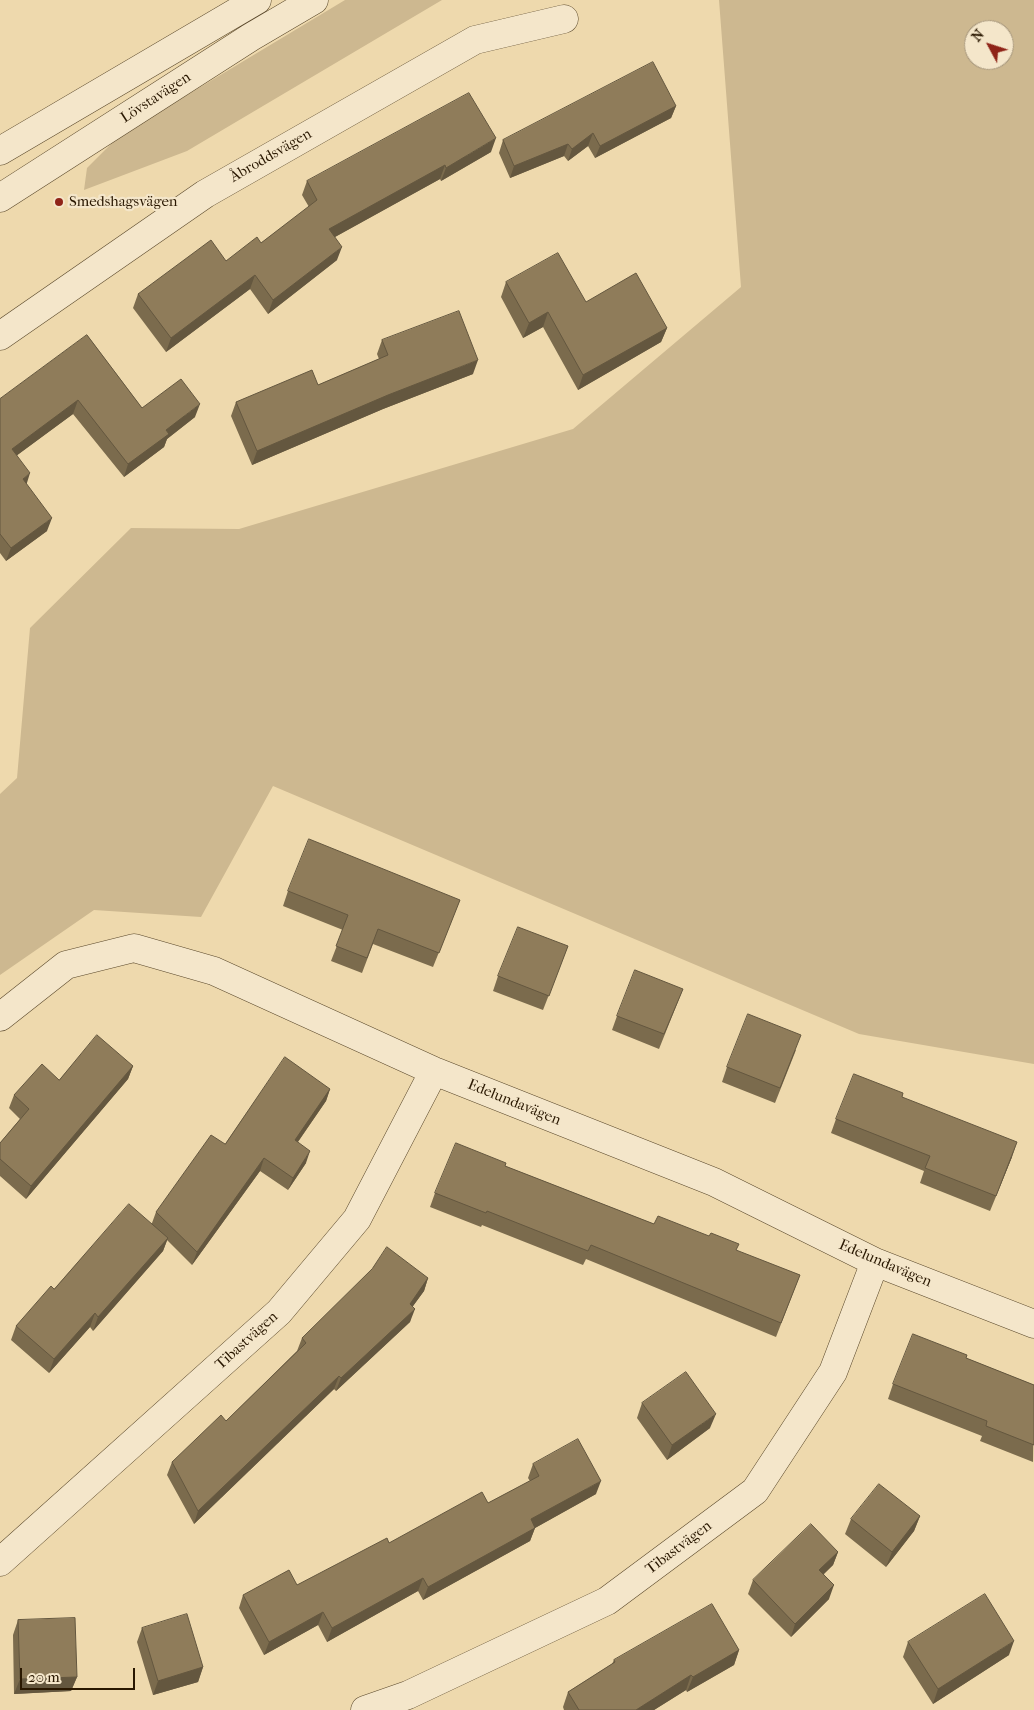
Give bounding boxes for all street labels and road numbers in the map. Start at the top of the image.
street label: Lövstavägen [118,69,194,127]
street label: Åbroddsvägen [227,125,315,187]
street label: Edelundavägen [465,1076,563,1130]
street label: Edelundavägen [836,1236,934,1292]
street label: Tibastvägen [212,1308,282,1374]
street label: Tibastvägen [642,1517,716,1579]

